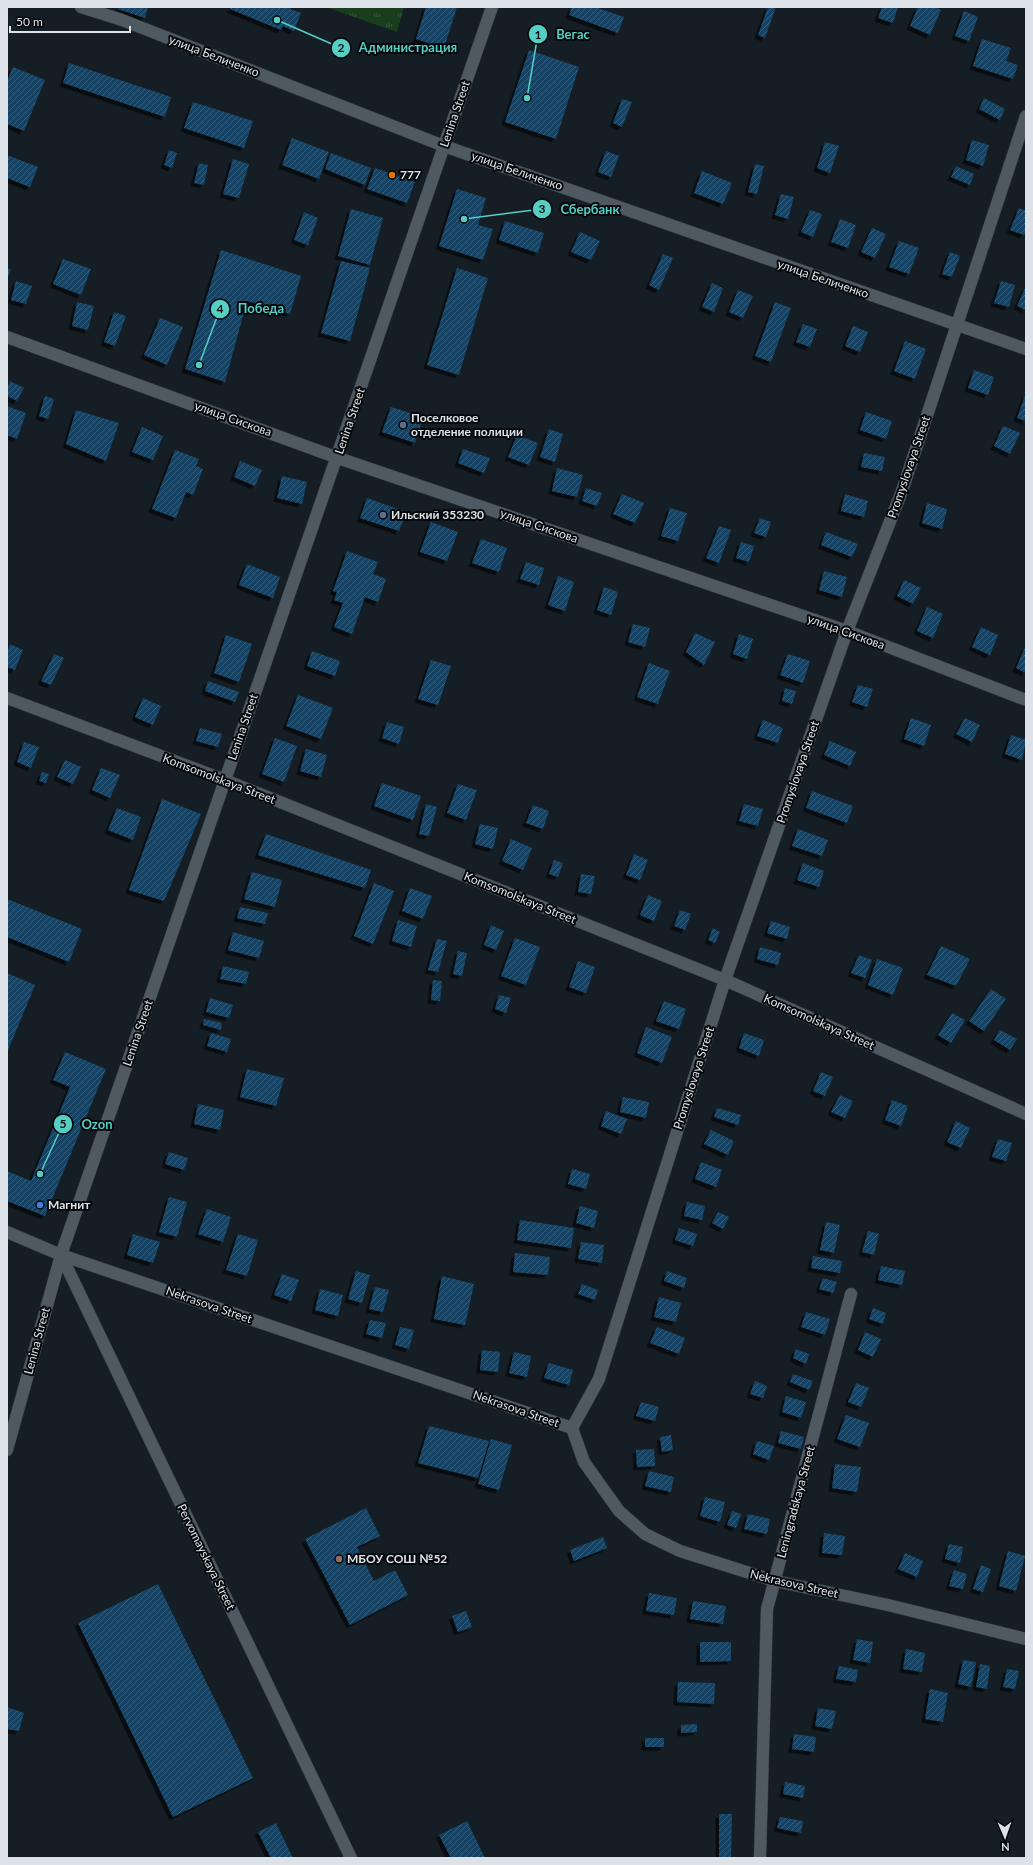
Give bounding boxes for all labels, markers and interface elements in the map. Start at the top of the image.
scale bar [10,8,130,34]
text: 50 m [16,14,43,29]
callout: Вегас [528,22,597,47]
text: Вегас [556,26,591,42]
text: 1 [535,27,542,42]
street label: улица Беличенко [167,31,262,80]
callout: Администрация [331,35,466,60]
text: Администрация [358,39,457,55]
text: 2 [338,40,345,55]
street label: Lenina Street [436,78,473,149]
street label: улица Беличенко [470,148,565,193]
place label: 777 [400,167,421,182]
marker: 777 [387,170,397,180]
callout: Сбербанк [532,197,627,222]
text: 3 [539,201,546,216]
text: Сбербанк [560,201,620,217]
street label: улица Беличенко [776,256,871,301]
callout: Победа [210,296,292,321]
text: Победа [238,300,284,316]
text: 4 [217,301,224,316]
street label: Lenina Street [331,385,368,456]
street label: улица Сискова [192,398,274,439]
place label: Поселковое отделение полиции [411,410,523,439]
street label: Promyslovaya Street [884,413,933,520]
marker: Поселковое отделение полиции [398,420,408,430]
street label: улица Сискова [498,505,580,546]
place label: Ильский 353230 [391,507,484,522]
marker: Ильский 353230 [378,510,388,520]
street label: улица Сискова [805,611,887,652]
street label: Lenina Street [224,691,261,762]
street label: Promyslovaya Street [773,718,822,825]
street label: Komsomolskaya Street [161,750,278,807]
street label: Komsomolskaya Street [462,868,579,927]
street label: Komsomolskaya Street [762,990,877,1053]
street label: Lenina Street [119,997,156,1068]
street label: Promyslovaya Street [670,1024,717,1131]
callout: Ozon [53,1112,120,1137]
text: 5 [60,1116,67,1131]
text: Ozon [81,1116,113,1132]
place label: Магнит [48,1197,91,1212]
marker: Магнит [35,1200,45,1210]
street label: Nekrasova Street [164,1283,255,1327]
street label: Lenina Street [20,1305,53,1376]
street label: Nekrasova Street [471,1387,562,1431]
street label: Leningradskaya Street [773,1444,818,1560]
street label: Pervomayskaya Street [174,1501,239,1613]
place label: МБОУ СОШ №52 [347,1551,447,1566]
marker: МБОУ СОШ №52 [334,1554,344,1564]
street label: Nekrasova Street [748,1566,840,1601]
north arrow [985,1817,1025,1857]
text: N [1001,1841,1010,1854]

